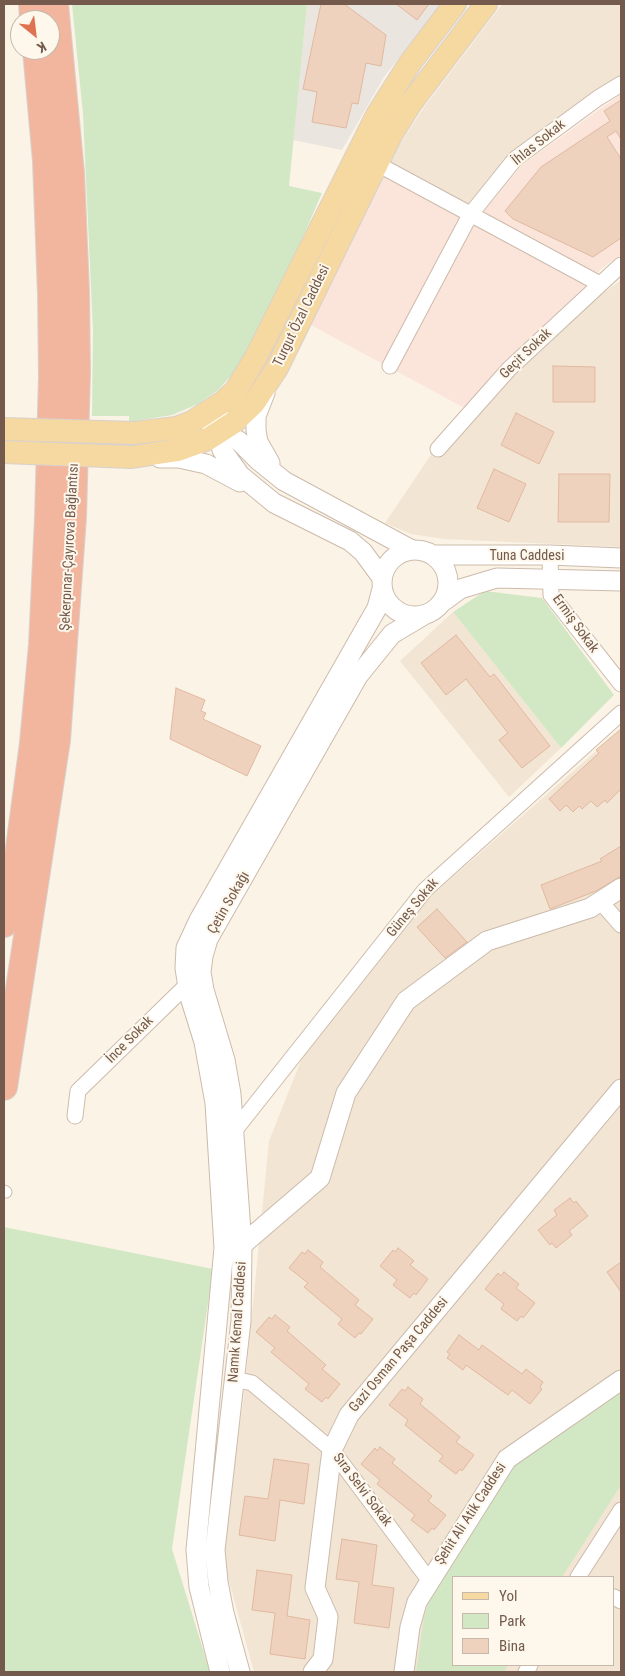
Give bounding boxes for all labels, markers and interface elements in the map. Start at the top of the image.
north arrow [10,10,60,60]
text: K [35,38,49,56]
street label: İhlas Sokak [509,117,569,169]
street label: Turgut Özal Caddesi [270,262,334,370]
street label: Geçit Sokak [497,325,555,383]
street label: Şekerpınar-Çayırova Bağlantısı [57,463,83,631]
street label: Tuna Caddesi [490,548,564,564]
street label: Ermiş Sokak [548,591,602,657]
street label: Çetin Sokağı [204,869,254,937]
street label: Güneş Sokak [384,875,442,941]
street label: İnce Sokak [103,1013,157,1067]
street label: Namık Kemal Caddesi [225,1261,251,1383]
street label: Gazi Osman Paşa Caddesi [346,1294,452,1416]
street label: Sıra Selvi Sokak [329,1450,395,1530]
street label: Şehit Ali Atik Caddesi [432,1460,510,1568]
legend [452,1576,615,1666]
text: Yol [499,1587,517,1605]
text: Park [499,1612,526,1630]
text: Bina [499,1637,525,1655]

